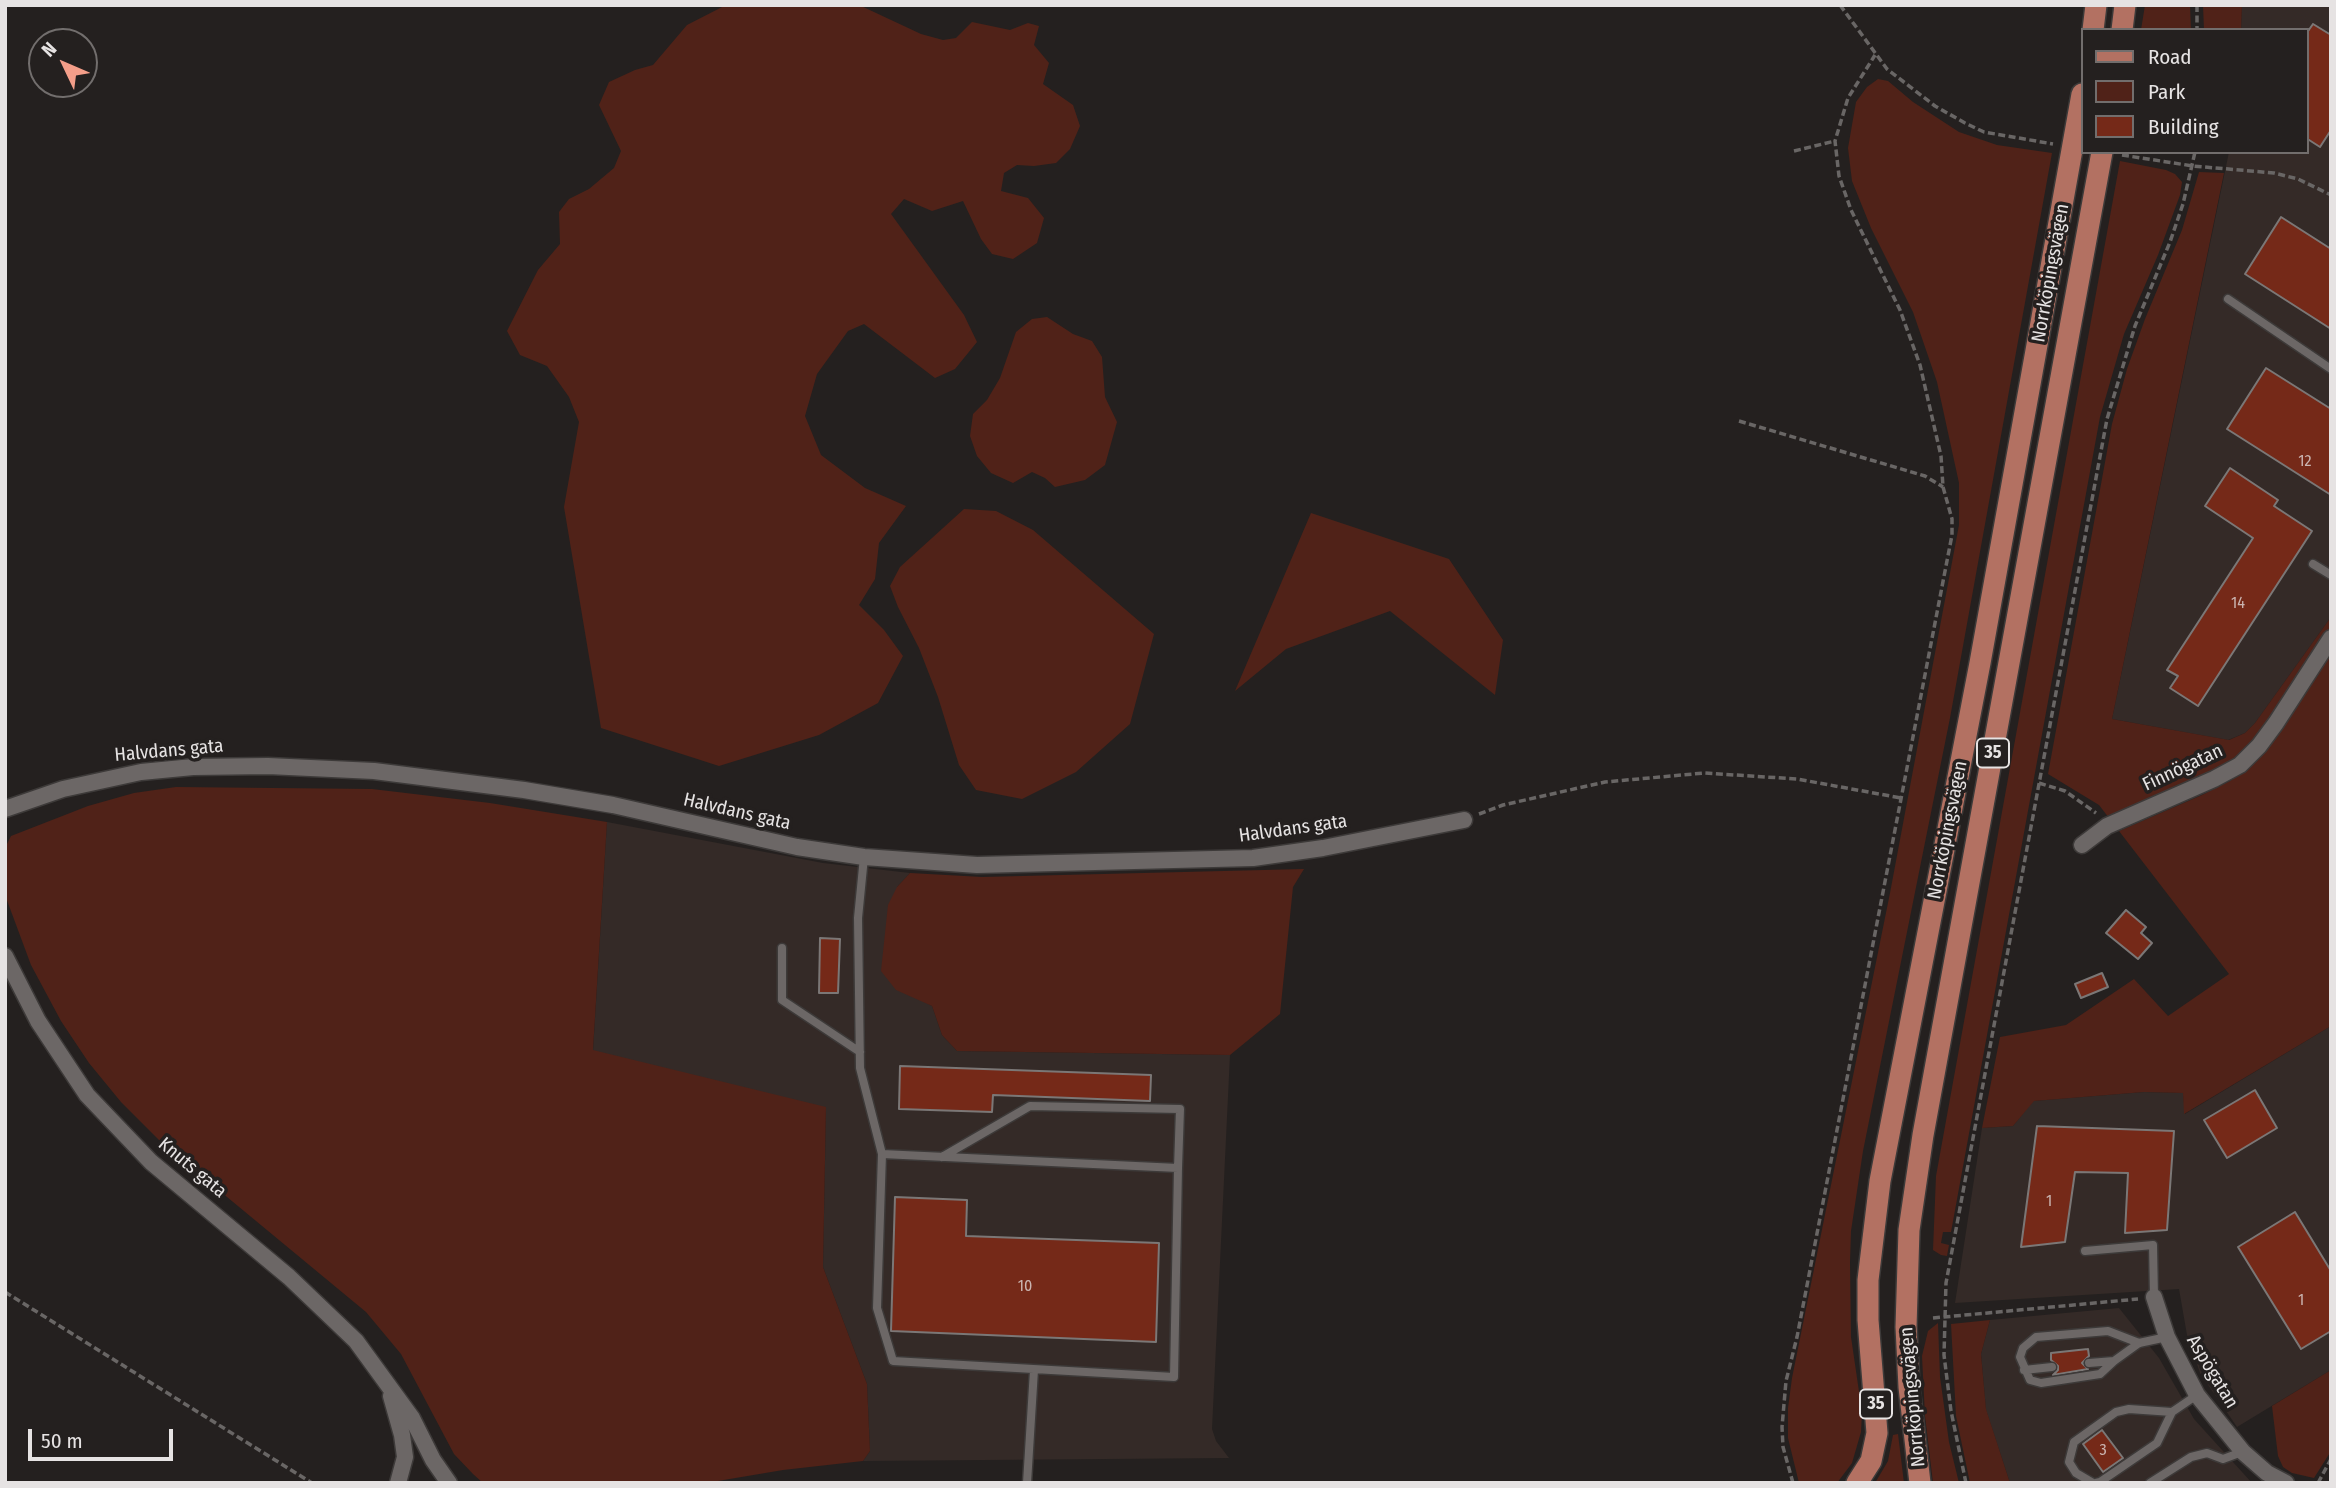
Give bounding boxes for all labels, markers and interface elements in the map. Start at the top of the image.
north arrow [28,28,98,98]
legend [2080,28,2308,154]
text: N [37,37,61,62]
text: Road [2148,44,2192,70]
text: Park [2148,79,2185,105]
text: Building [2148,114,2219,140]
street label: Norrköpingsvägen [2028,202,2074,344]
house number: 12 [2298,452,2312,472]
house number: 14 [2231,594,2245,614]
street label: Halvdans gata [114,735,224,767]
road number: 35 [1977,738,2009,768]
street label: Finnögatan [2139,740,2227,796]
street label: Norrköpingsvägen [1923,759,1973,901]
street label: Halvdans gata [681,789,793,835]
street label: Halvdans gata [1237,810,1349,848]
street label: Knuts gata [153,1133,231,1203]
house number: 1 [2046,1192,2052,1212]
house number: 10 [1018,1277,1032,1297]
house number: 1 [2298,1291,2304,1311]
street label: Norrköpingsvägen [1896,1326,1930,1468]
street label: Aspögatan [2181,1331,2243,1413]
road number: 35 [1860,1390,1892,1419]
scale bar [32,1414,177,1458]
text: 50 m [41,1428,83,1454]
house number: 3 [2099,1441,2107,1461]

